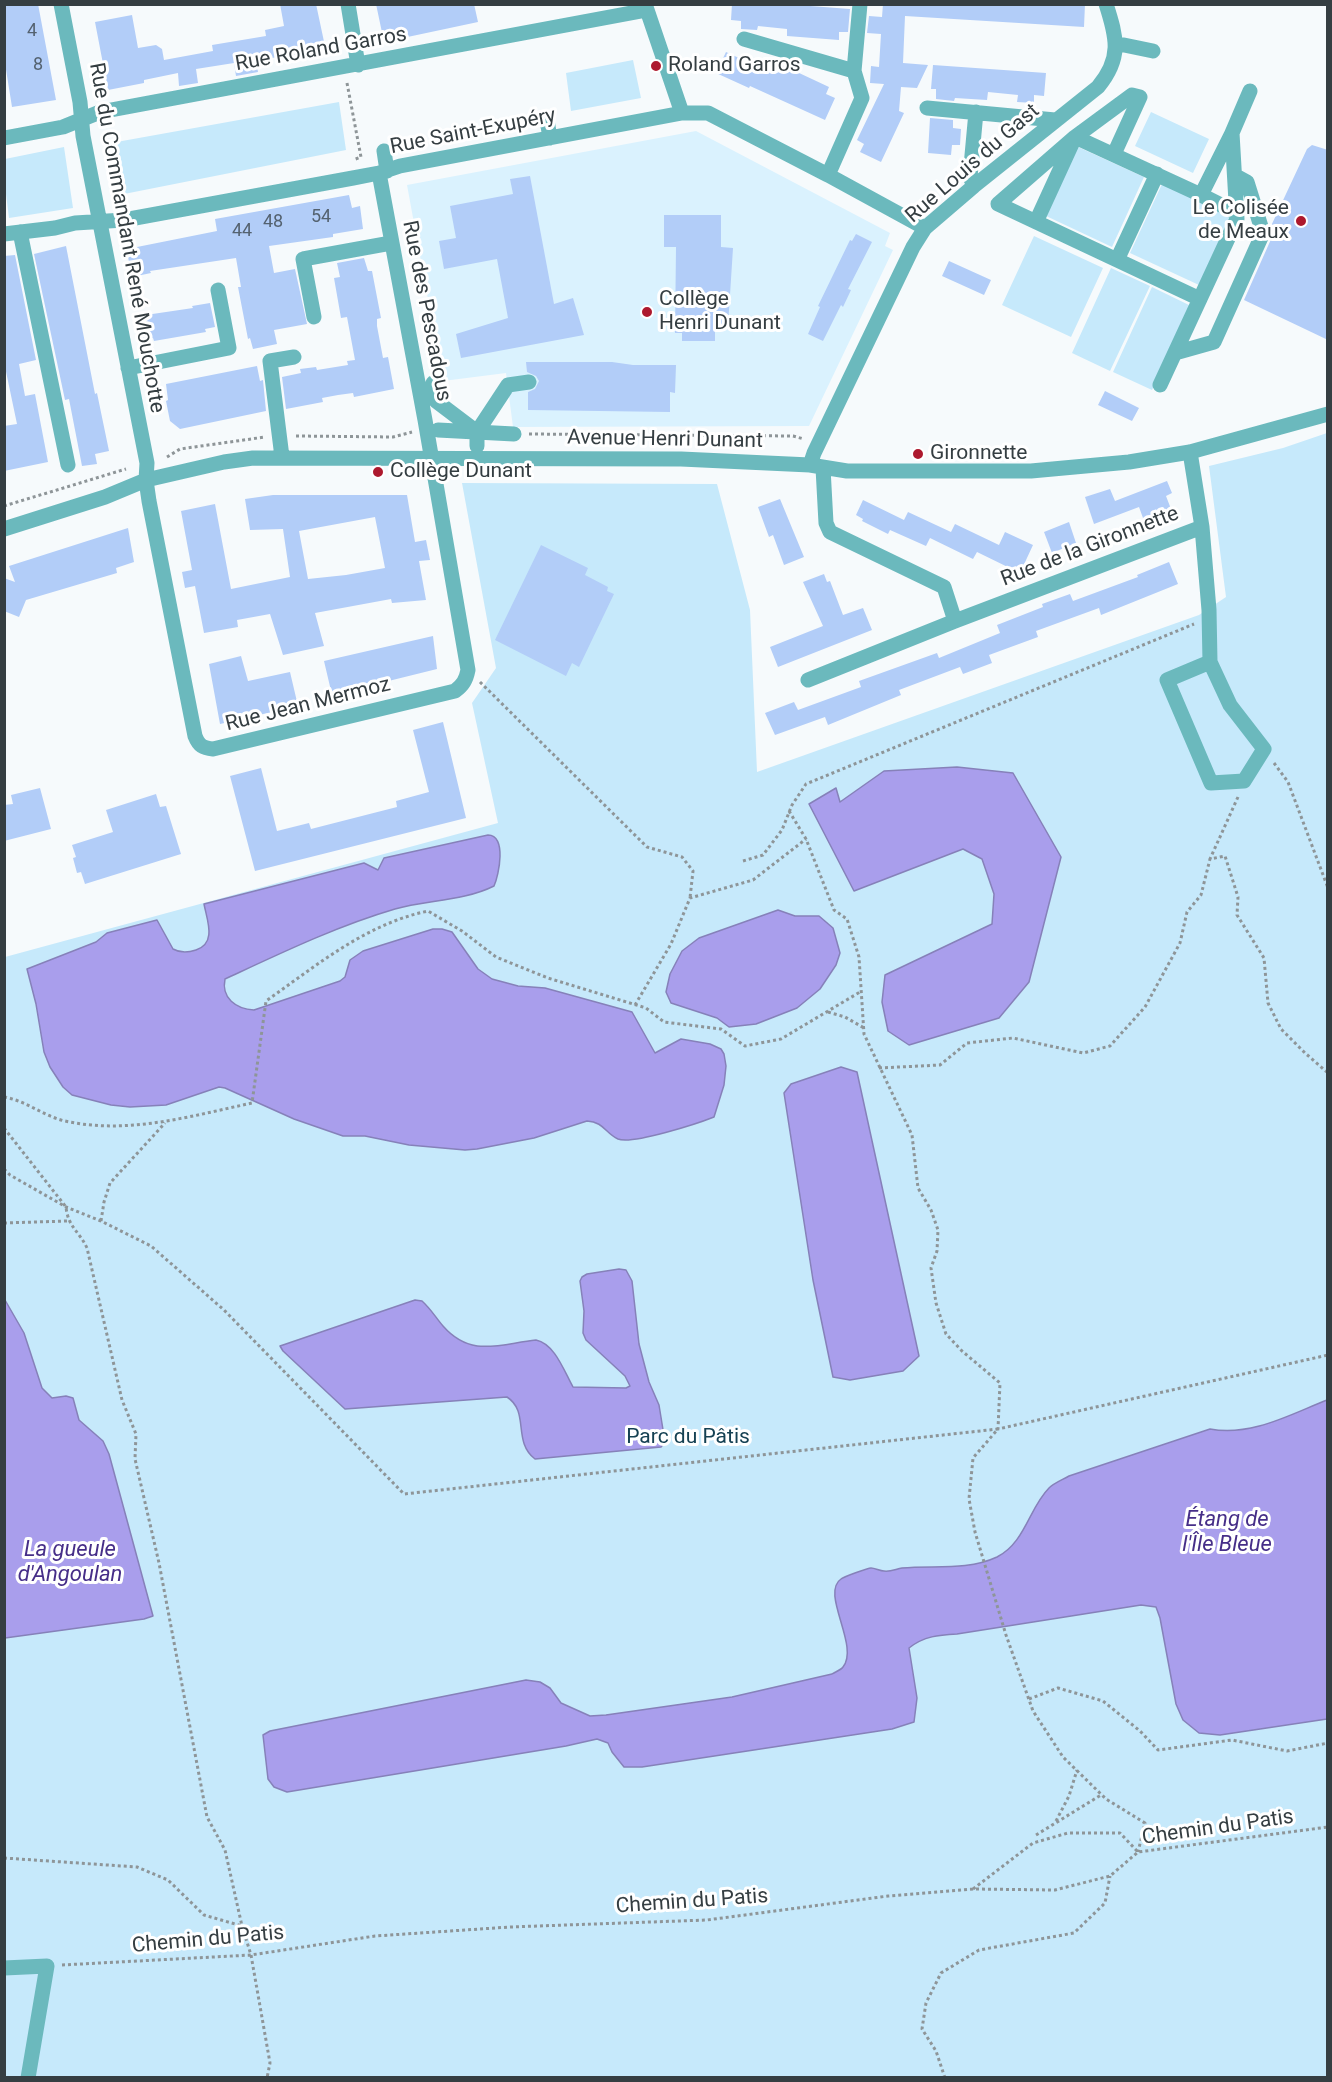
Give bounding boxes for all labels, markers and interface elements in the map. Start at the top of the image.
house number: 4 [27,20,37,42]
street label: Rue Roland Garros [233,23,409,77]
place label: Roland Garros [668,53,801,79]
house number: 8 [33,54,43,76]
marker: Roland Garros [649,59,663,73]
street label: Rue du Commandant René Mouchotte [83,61,169,415]
street label: Rue Louis du Gast [901,99,1045,229]
street label: Rue Saint-Exupéry [388,104,558,160]
place label: Le Colisée de Meaux [1192,196,1289,246]
house number: 54 [311,206,331,228]
house number: 48 [263,211,283,233]
marker: Le Colisée de Meaux [1294,214,1308,228]
street label: Rue des Pescadous [396,218,456,404]
house number: 44 [232,220,252,242]
place label: Collège Henri Dunant [659,287,781,337]
marker: Collège Henri Dunant [640,305,654,319]
street label: Avenue Henri Dunant [567,426,763,454]
place label: Gironnette [930,441,1028,467]
marker: Gironnette [911,447,925,461]
place label: Collège Dunant [390,459,532,485]
marker: Collège Dunant [371,465,385,479]
street label: Rue de la Gironnette [998,501,1182,593]
street label: Rue Jean Mermoz [223,672,393,738]
park label: Parc du Pâtis [626,1425,750,1451]
water label: Étang de l'Île Bleue [1182,1507,1272,1558]
water label: La gueule d'Angoulan [18,1537,122,1588]
street label: Chemin du Patis [1141,1805,1295,1851]
street label: Chemin du Patis [615,1884,769,1920]
street label: Chemin du Patis [131,1921,285,1959]

